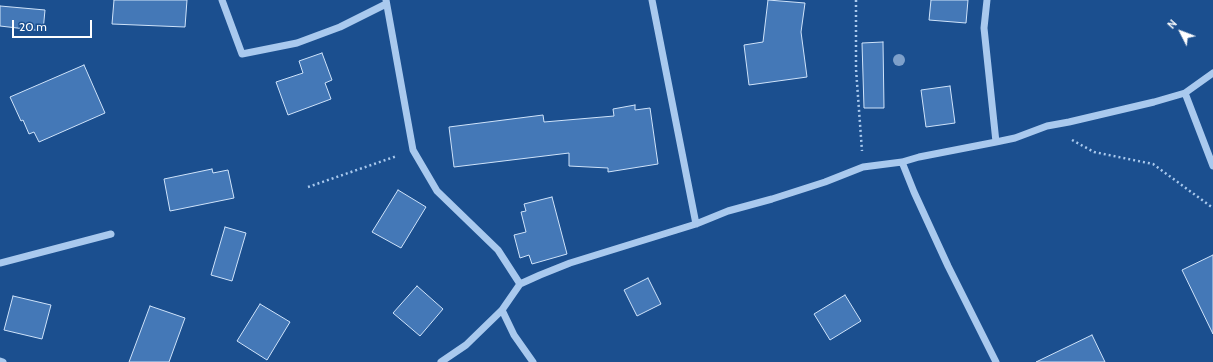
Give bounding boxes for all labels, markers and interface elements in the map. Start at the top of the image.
scale bar [14,12,94,38]
north arrow [1161,12,1201,52]
text: N [1164,16,1180,32]
text: 20 m [19,19,47,34]

